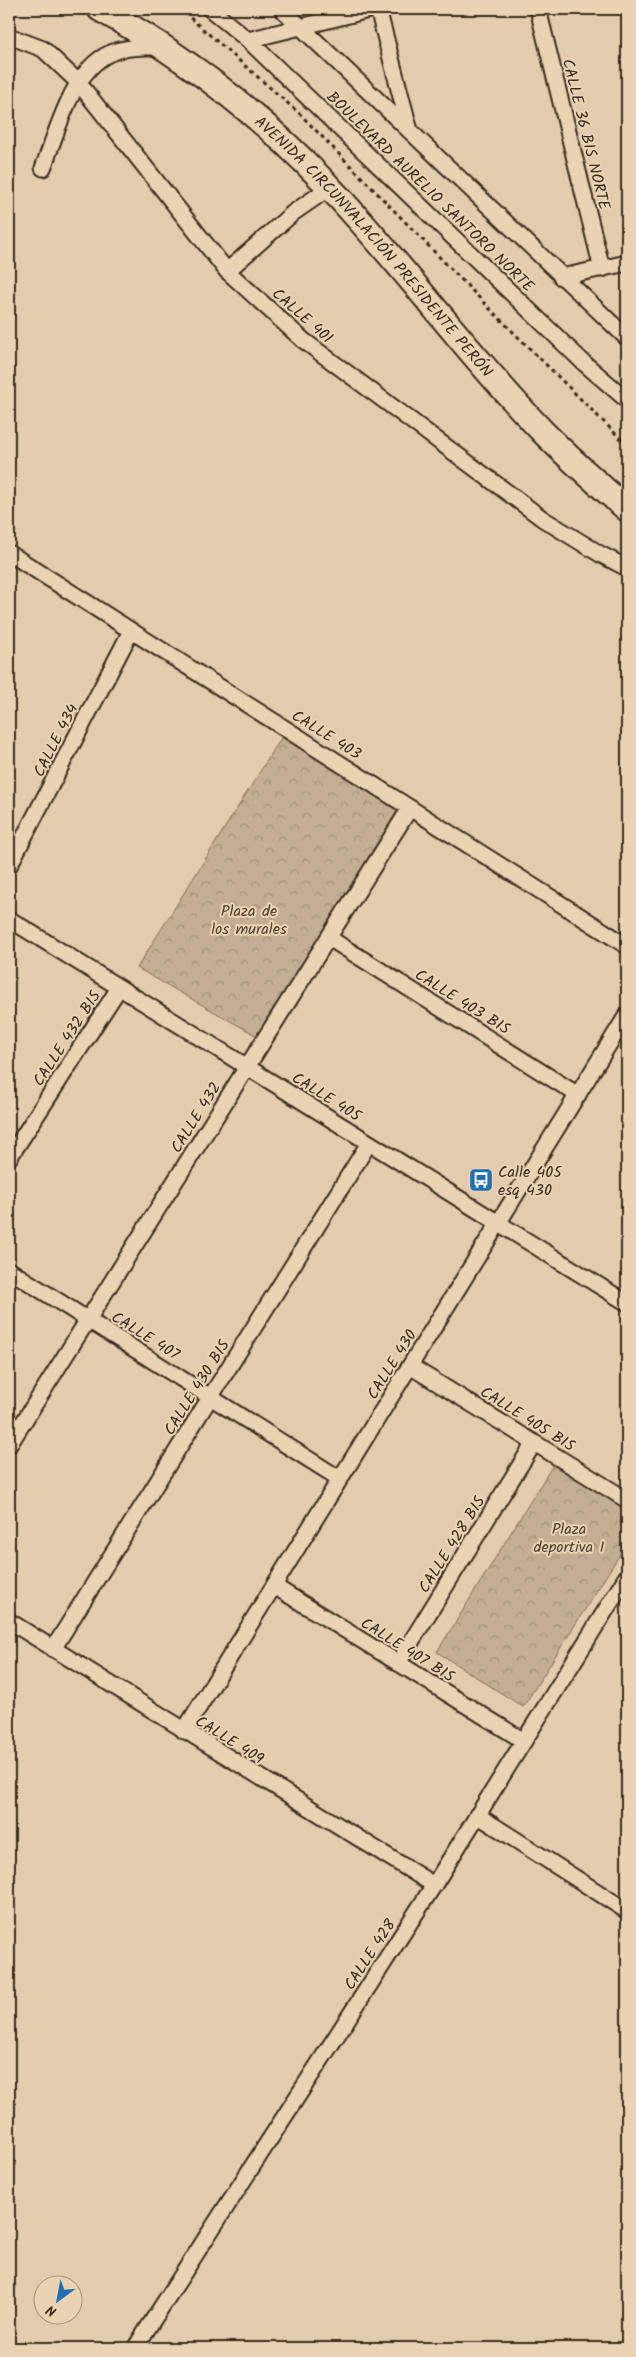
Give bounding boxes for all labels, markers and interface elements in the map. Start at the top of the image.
street label: CALLE 36 BIS NORTE [555,56,617,213]
street label: BOULEVARD AURELIO SANTORO NORTE [320,86,540,299]
street label: AVENIDA CIRCUNVALACIÓN PRESIDENTE PERÓN [248,110,499,383]
street label: CALLE 401 [266,282,338,350]
street label: CALLE 434 [27,700,86,782]
street label: CALLE 403 [286,704,366,767]
park label: Plaza de los murales [211,899,287,942]
street label: CALLE 403 BIS [410,963,515,1042]
street label: CALLE 432 BIS [27,986,108,1092]
street label: CALLE 405 [287,1066,367,1129]
street label: CALLE 432 [165,1077,228,1158]
place label: Calle 405 esq 430 [498,1160,563,1203]
bus stop icon: Calle 405 esq 430 [468,1167,494,1193]
street label: CALLE 407 [106,1305,185,1368]
street label: CALLE 430 [361,1325,424,1405]
street label: CALLE 430 BIS [158,1335,237,1440]
street label: CALLE 405 BIS [475,1380,580,1459]
street label: CALLE 428 BIS [412,1491,492,1598]
park label: Plaza deportiva I [533,1517,605,1560]
street label: CALLE 407 BIS [355,1611,460,1689]
street label: CALLE 409 [190,1709,269,1771]
street label: CALLE 428 [338,1914,403,1995]
north arrow [32,2274,82,2324]
text: N [42,2298,61,2322]

